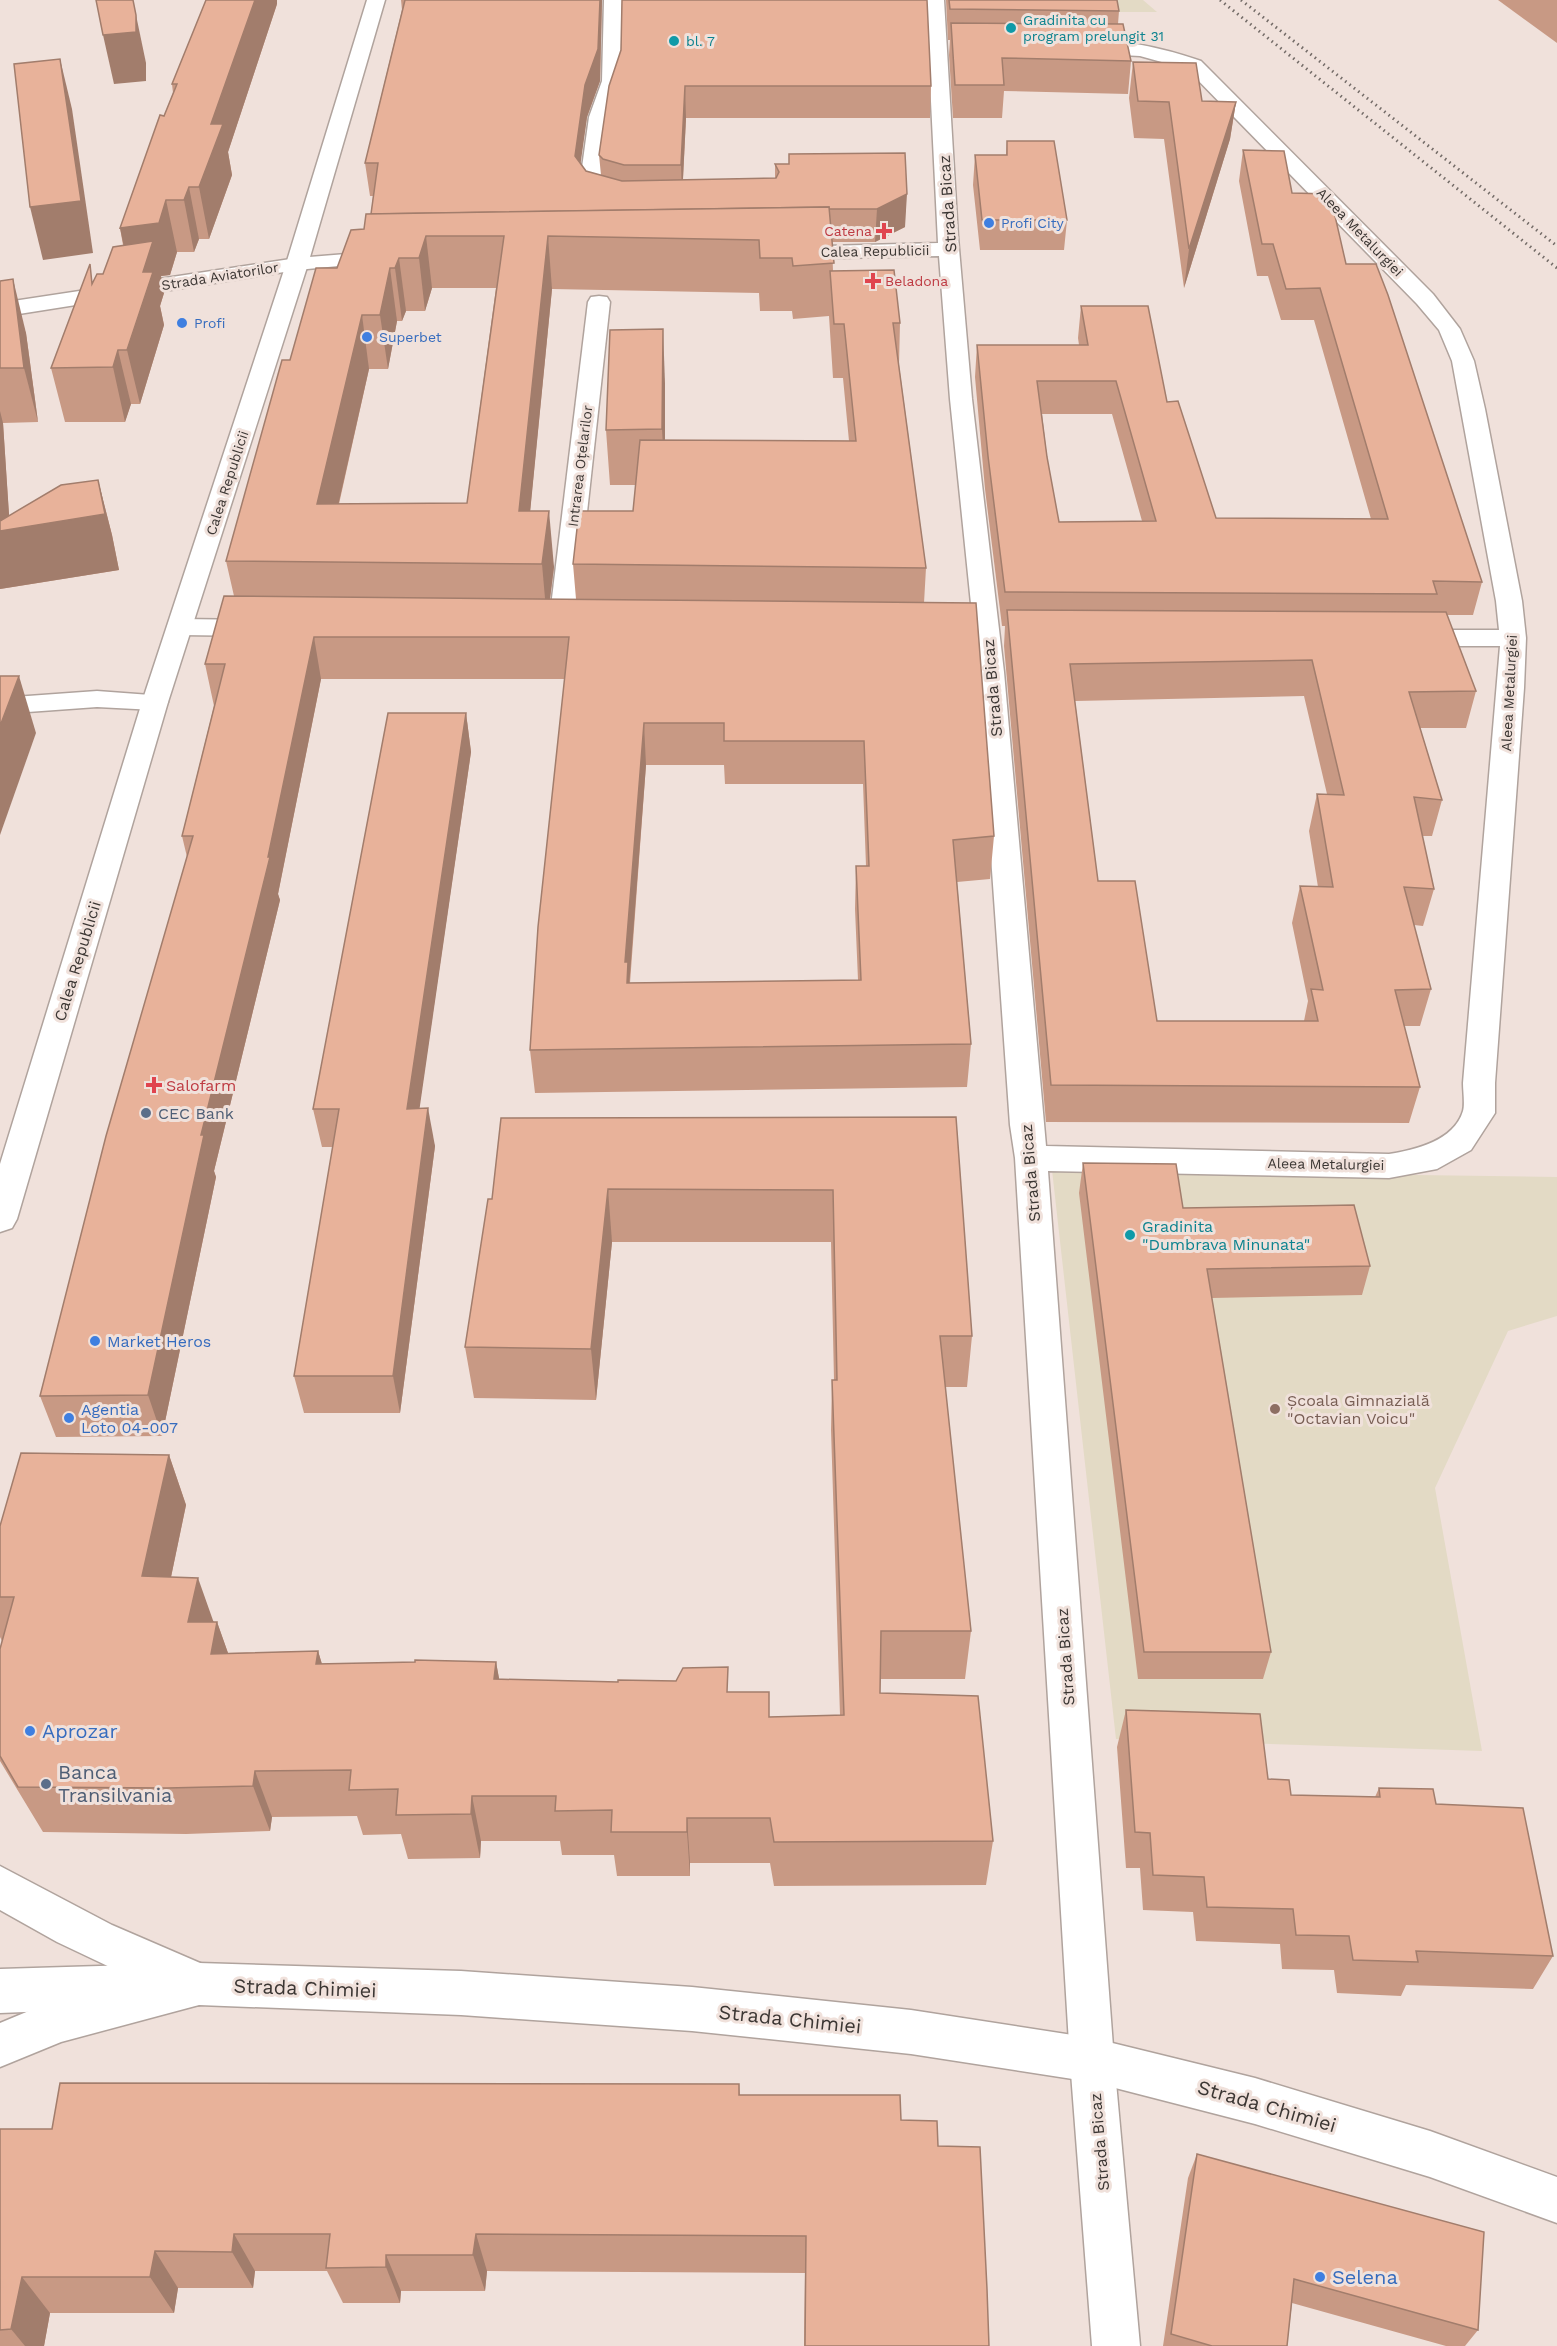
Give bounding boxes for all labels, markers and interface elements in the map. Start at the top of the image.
place label: Gradinita cu program prelungit 31 [1023,12,1164,44]
marker: Gradinita cu program prelungit 31 [1004,21,1018,35]
place label: bl. 7 [686,33,715,49]
marker: bl. 7 [667,34,681,48]
street label: Strada Bicaz [935,155,960,253]
street label: Aleea Metalurgiei [1314,184,1406,280]
place label: Profi City [1001,215,1064,231]
marker: Profi City [982,216,996,230]
place label: Catena [824,223,872,239]
marker: Catena [877,224,891,238]
street label: Calea Republicii [820,242,930,260]
street label: Strada Aviatorilor [160,259,280,293]
place label: Beladona [885,273,948,289]
marker: Beladona [866,274,880,288]
place label: Profi [194,315,226,331]
marker: Profi [175,316,189,330]
place label: Superbet [379,329,442,345]
marker: Superbet [360,330,374,344]
street label: Intrarea Oțelarilor [565,404,596,528]
street label: Calea Republicii [203,429,251,537]
street label: Aleea Metalurgiei [1498,634,1520,752]
street label: Strada Bicaz [979,638,1006,737]
street label: Calea Republicii [50,899,105,1023]
place label: Salofarm [166,1076,236,1095]
marker: Salofarm [147,1078,161,1092]
place label: CEC Bank [158,1104,234,1123]
marker: CEC Bank [139,1106,153,1120]
street label: Strada Bicaz [1017,1123,1044,1222]
street label: Aleea Metalurgiei [1267,1155,1385,1173]
place label: Gradinita "Dumbrava Minunata" [1142,1217,1310,1254]
marker: Gradinita "Dumbrava Minunata" [1123,1228,1137,1242]
place label: Market Heros [107,1332,211,1351]
marker: Market Heros [88,1334,102,1348]
place label: Școala Gimnazială "Octavian Voicu" [1287,1391,1430,1428]
place label: Agentia Loto 04-007 [81,1400,178,1437]
marker: Școala Gimnazială "Octavian Voicu" [1268,1402,1282,1416]
marker: Agentia Loto 04-007 [62,1411,76,1425]
street label: Strada Bicaz [1053,1608,1078,1706]
place label: Aprozar [42,1719,118,1743]
marker: Aprozar [23,1724,37,1738]
place label: Banca Transilvania [58,1760,172,1807]
marker: Banca Transilvania [39,1777,53,1791]
street label: Strada Chimiei [233,1974,377,2002]
street label: Strada Chimiei [717,2000,863,2038]
street label: Strada Chimiei [1195,2075,1339,2137]
street label: Strada Bicaz [1086,2092,1113,2191]
place label: Selena [1332,2265,1398,2289]
marker: Selena [1313,2270,1327,2284]

